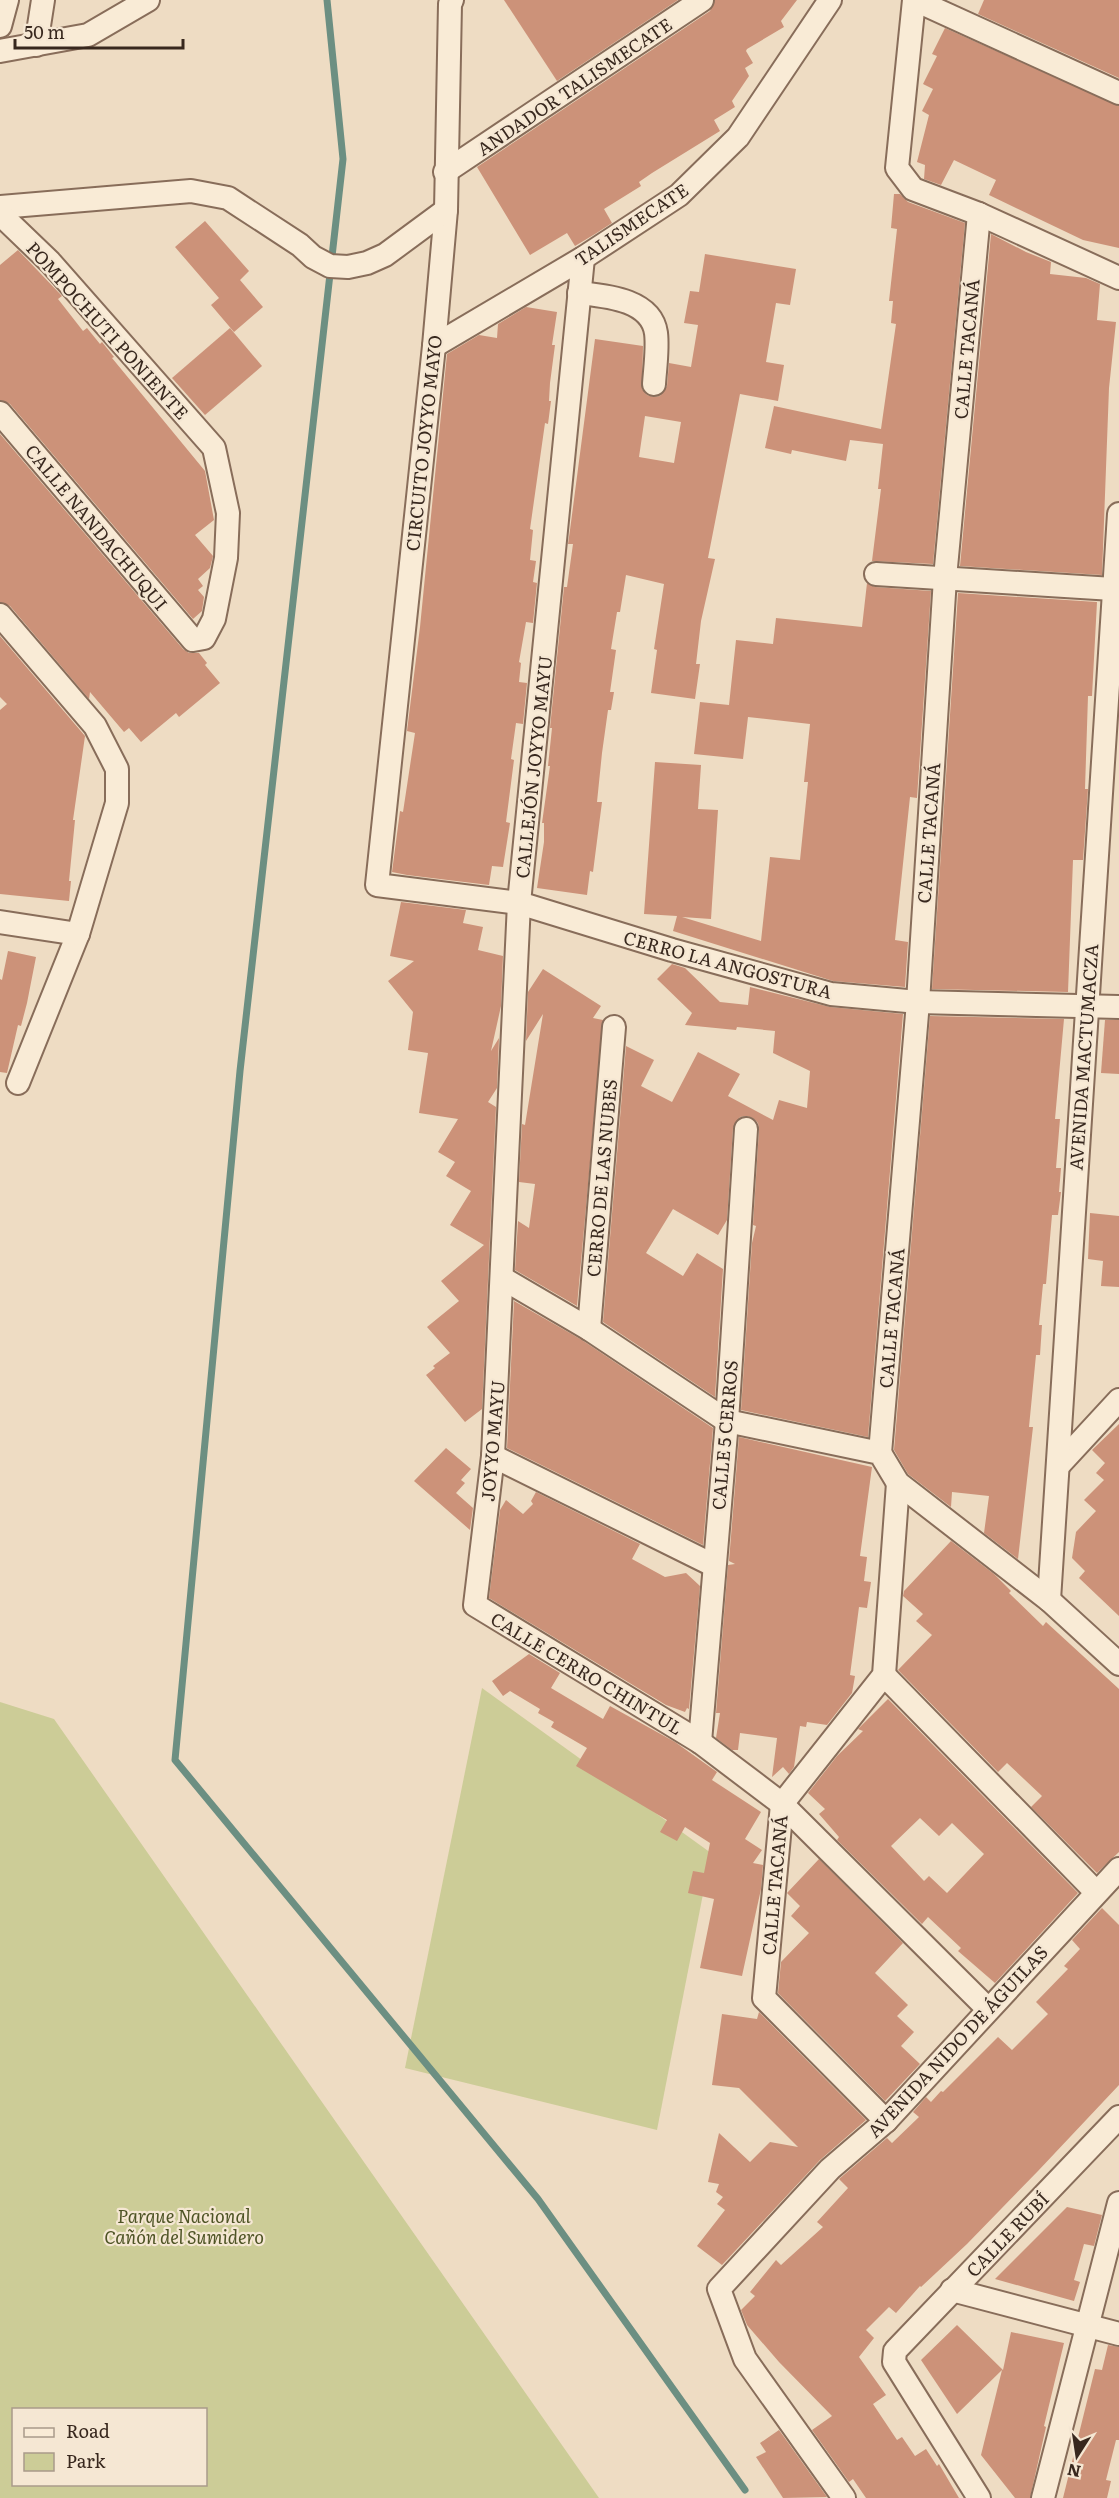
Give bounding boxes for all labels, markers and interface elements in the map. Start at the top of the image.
street label: ANDADOR TALISMECATE [471,10,677,162]
scale bar [15,12,183,50]
text: 50 m [24,18,65,45]
street label: TALISMECATE [569,176,693,272]
street label: POMPOCHUTI PONIENTE [21,235,195,425]
street label: CALLE TACANÁ [946,278,986,420]
street label: CIRCUITO JOYYO MAYO [398,334,448,552]
street label: CALLE NANDACHUQUI [19,438,175,616]
street label: CALLEJÓN JOYYO MAYU [508,654,558,880]
street label: CALLE TACANÁ [910,762,946,904]
street label: CERRO LA ANGOSTURA [621,923,835,1005]
street label: AVENIDA MACTUMACZA [1062,943,1104,1171]
street label: CERRO DE LAS NUBES [579,1078,623,1278]
street label: CALLE TACANÁ [871,1247,911,1389]
street label: CALLE 5 CERROS [704,1359,744,1511]
street label: JOYYO MAYU [473,1379,511,1503]
street label: CALLE CERRO CHINTUL [486,1605,688,1741]
street label: CALLE TACANÁ [754,1814,794,1956]
street label: AVENIDA NIDO DE ÁGUILAS [860,1939,1054,2143]
street label: CALLE RUBÍ [959,2185,1055,2283]
park label: Parque Nacional Cañón del Sumidero [104,2202,264,2250]
legend [12,2408,207,2486]
text: Road [66,2417,110,2444]
north arrow [1047,2426,1107,2486]
text: Park [66,2447,107,2474]
text: N [1065,2459,1083,2485]

